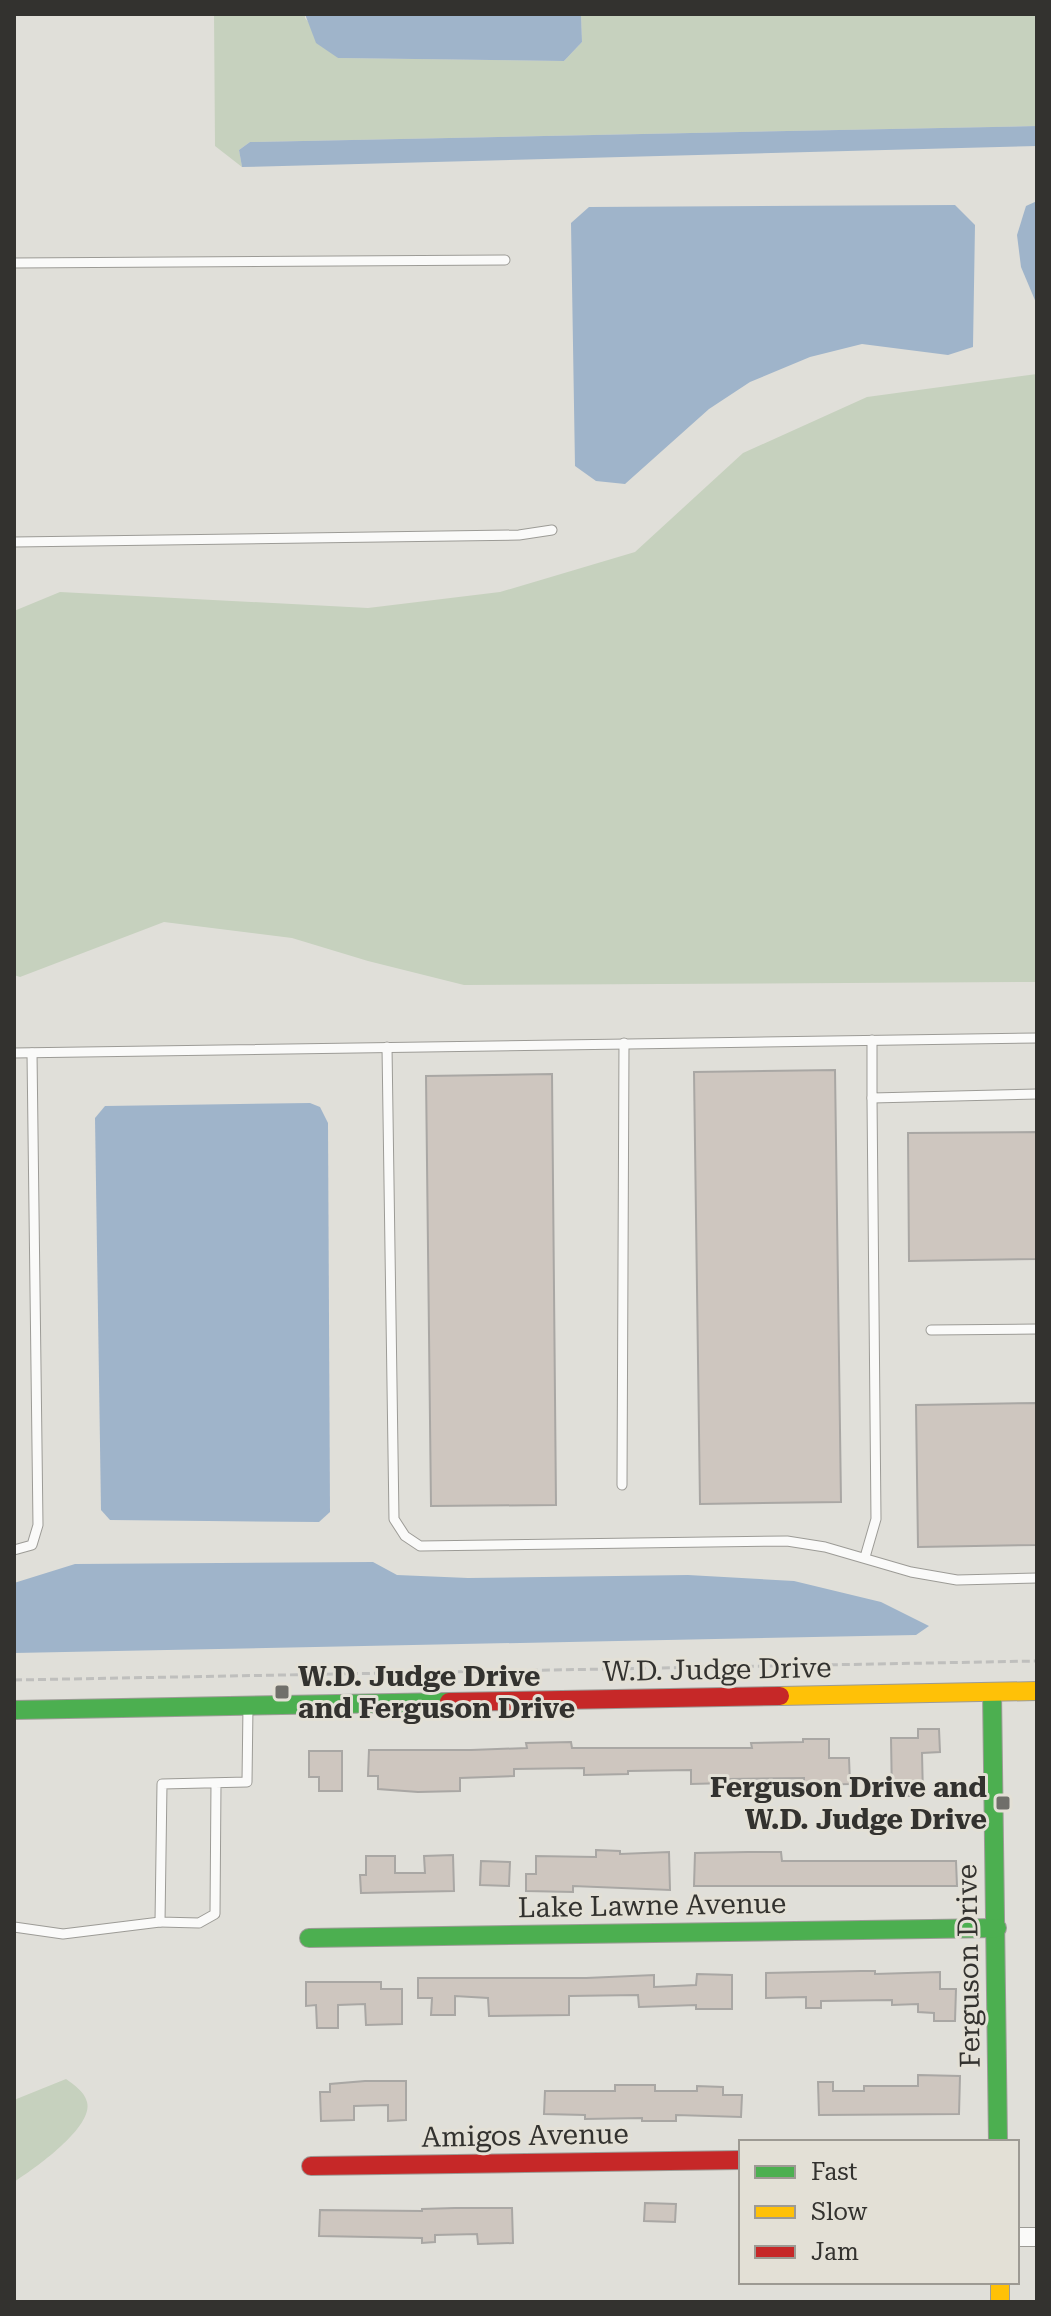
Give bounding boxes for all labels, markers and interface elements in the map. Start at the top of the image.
street label: W.D. Judge Drive [602,1651,832,1688]
place label: W.D. Judge Drive and Ferguson Drive [298,1660,575,1725]
marker: W.D. Judge Drive and Ferguson Drive [273,1683,291,1701]
place label: Ferguson Drive and W.D. Judge Drive [710,1771,987,1836]
marker: Ferguson Drive and W.D. Judge Drive [994,1794,1012,1812]
street label: Ferguson Drive [950,1864,987,2068]
street label: Lake Lawne Avenue [518,1887,786,1924]
street label: Amigos Avenue [421,2117,629,2154]
legend [739,2140,1019,2284]
text: Fast [811,2158,858,2186]
text: Slow [811,2198,868,2226]
text: Jam [811,2238,859,2266]

